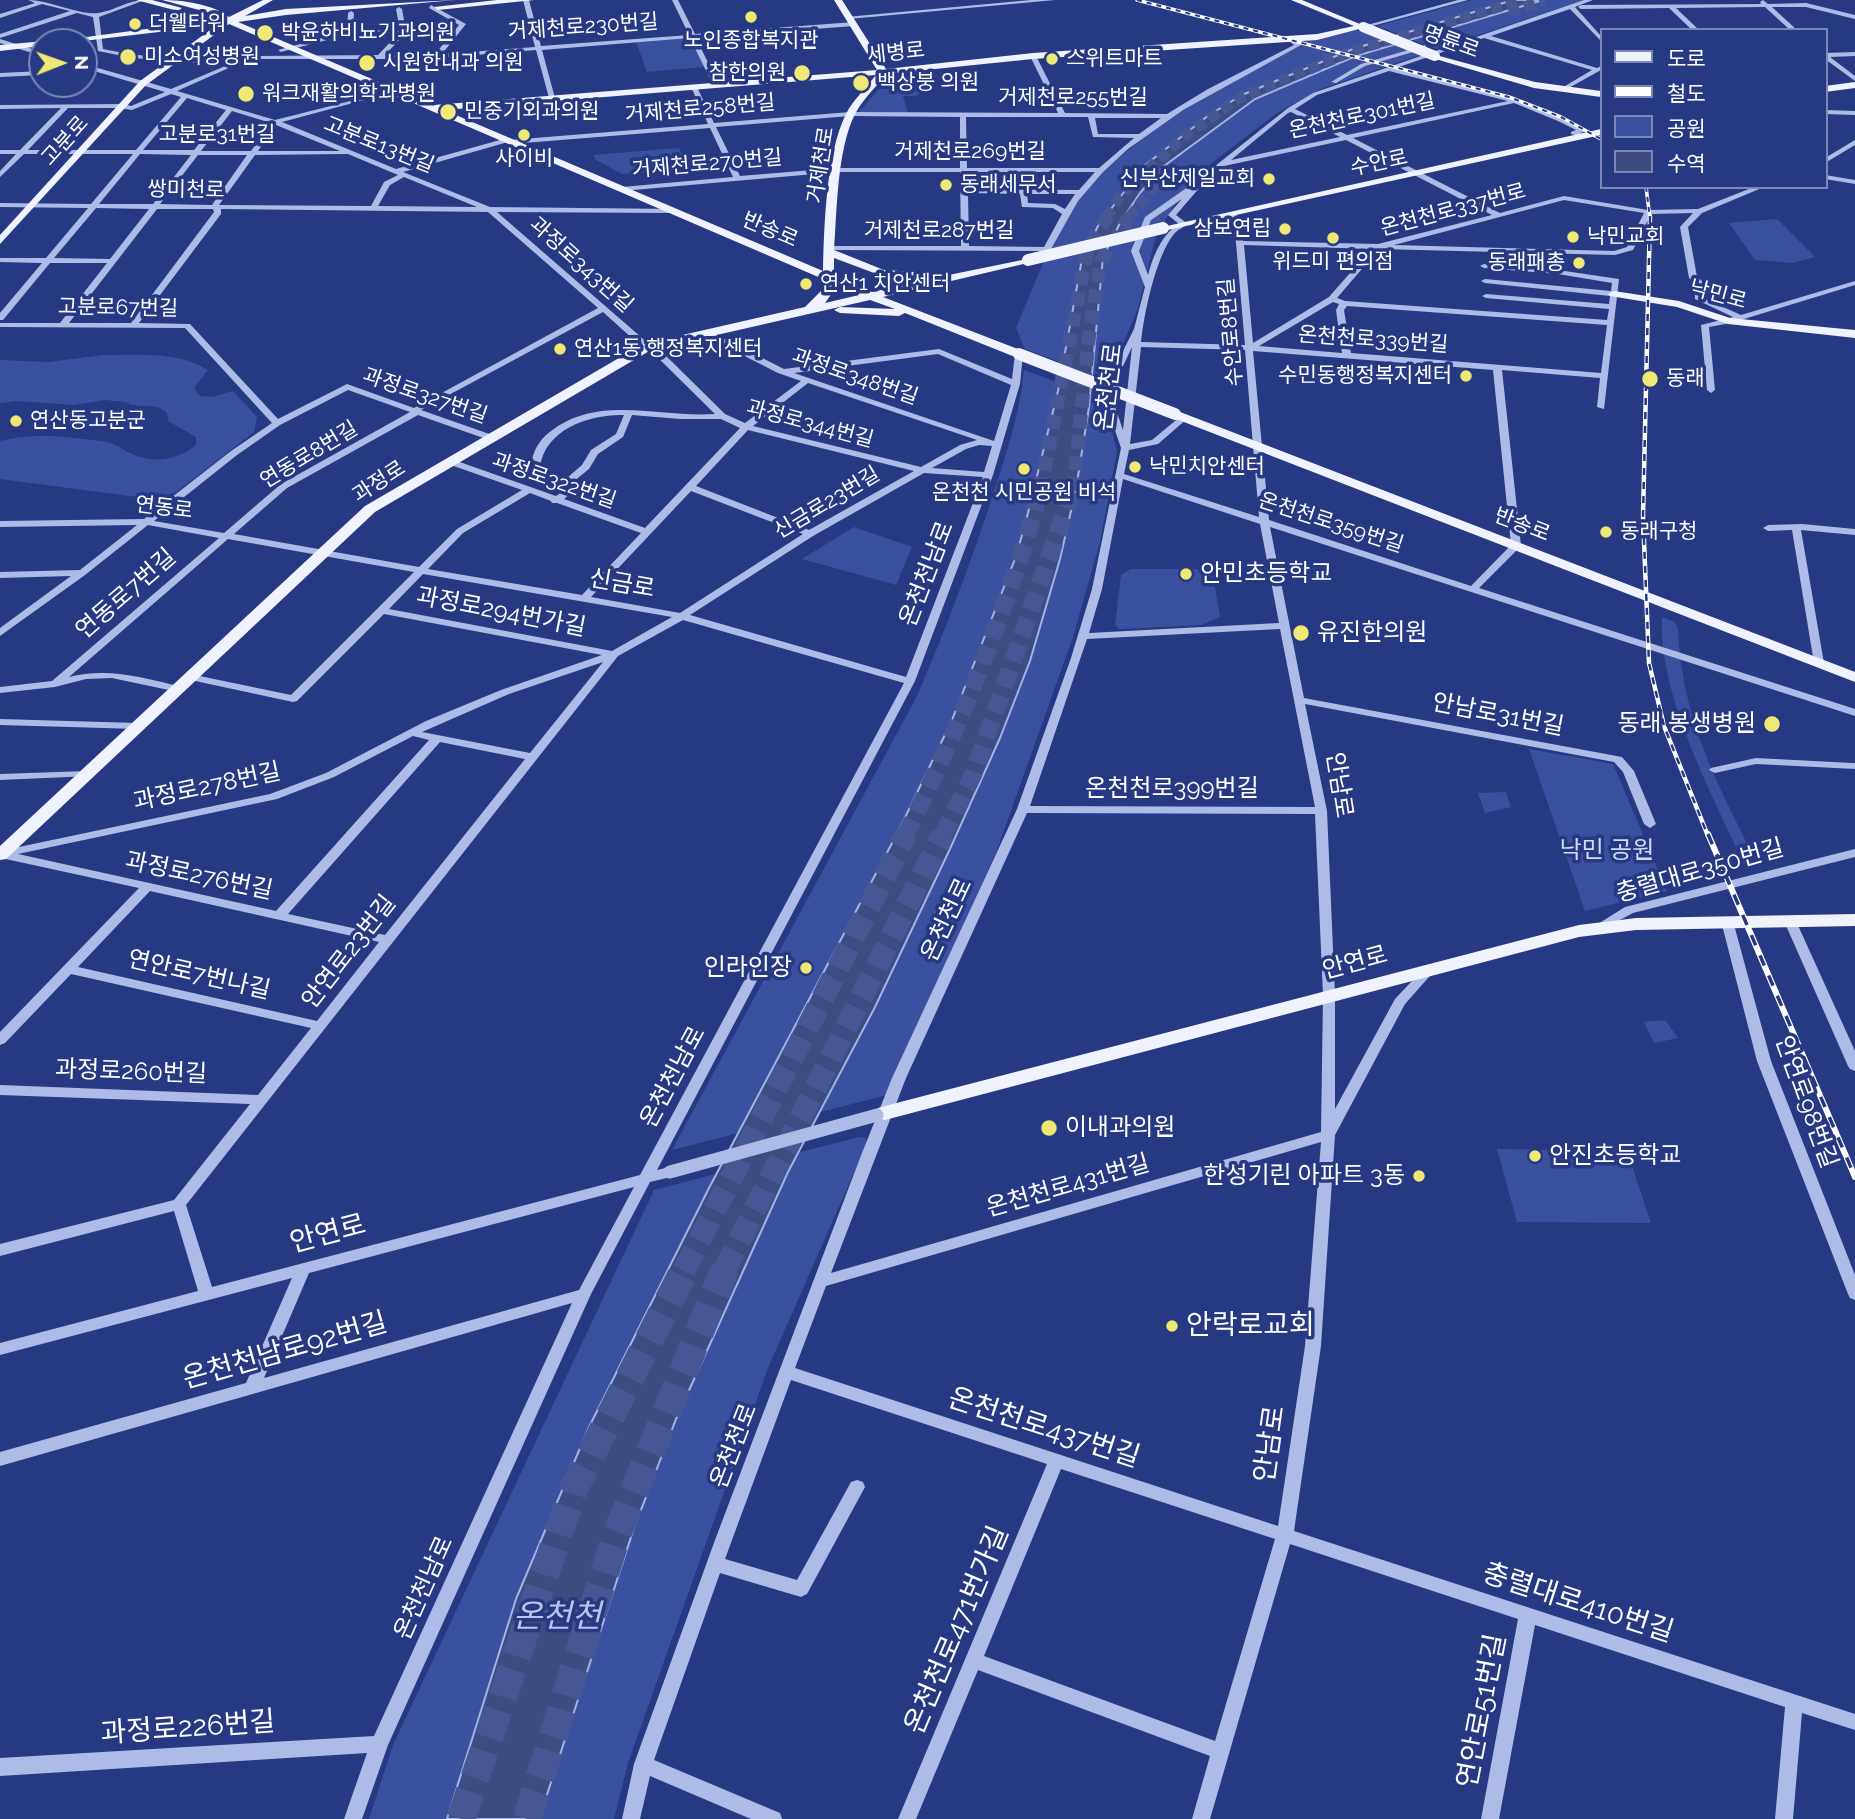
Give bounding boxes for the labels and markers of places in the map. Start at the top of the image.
marker: 노인종합복지관 [743,9,759,25]
place label: 더웰타워 [149,11,226,37]
marker: 더웰타워 [127,16,143,32]
place label: 박윤하비뇨기과의원 [281,20,455,46]
marker: 박윤하비뇨기과의원 [255,23,275,43]
place label: 노인종합복지관 [683,28,819,54]
place label: 미소여성병원 [144,44,260,70]
place label: 스위트마트 [1066,46,1163,72]
marker: 미소여성병원 [118,47,138,67]
place label: 시원한내과 의원 [383,50,524,76]
marker: 스위트마트 [1044,51,1060,67]
marker: 시원한내과 의원 [357,53,377,73]
place label: 참한의원 [709,60,786,86]
marker: 참한의원 [792,63,812,83]
place label: 백상붕 의원 [877,70,979,96]
marker: 백상붕 의원 [851,73,871,93]
place label: 워크재활의학과병원 [262,81,436,107]
marker: 워크재활의학과병원 [236,84,256,104]
place label: 민중기외과의원 [464,99,599,125]
marker: 민중기외과의원 [438,102,458,122]
marker: 사이비 [516,127,532,143]
place label: 사이비 [495,146,553,172]
place label: 신부산제일교회 [1120,166,1255,192]
marker: 신부산제일교회 [1261,171,1277,187]
place label: 동래세무서 [960,172,1057,198]
marker: 동래세무서 [938,177,954,193]
place label: 삼보연립 [1194,216,1271,242]
marker: 삼보연립 [1277,221,1293,237]
place label: 낙민교회 [1587,224,1664,250]
marker: 낙민교회 [1565,229,1581,245]
marker: 위드미 편의점 [1325,230,1341,246]
place label: 위드미 편의점 [1272,249,1394,275]
place label: 동래패총 [1488,250,1565,276]
marker: 동래패총 [1571,255,1587,271]
place label: 연산1 치안센터 [820,271,950,297]
marker: 연산1 치안센터 [798,276,814,292]
place label: 연산1동 행정복지센터 [574,336,762,362]
marker: 연산1동 행정복지센터 [552,341,568,357]
place label: 수민동행정복지센터 [1278,363,1452,389]
place label: 동래 [1666,366,1705,392]
marker: 수민동행정복지센터 [1458,368,1474,384]
marker: 동래 [1640,369,1660,389]
place label: 연산동고분군 [30,408,146,434]
marker: 연산동고분군 [8,413,24,429]
place label: 낙민치안센터 [1149,454,1265,480]
marker: 낙민치안센터 [1127,459,1143,475]
marker: 온천천 시민공원 비석 [1016,461,1032,477]
place label: 온천천 시민공원 비석 [932,480,1116,506]
place label: 동래구청 [1620,519,1697,545]
marker: 동래구청 [1598,524,1614,540]
place label: 안민초등학교 [1200,560,1332,588]
marker: 안민초등학교 [1178,566,1194,582]
place label: 유진한의원 [1317,619,1427,647]
marker: 유진한의원 [1291,623,1311,643]
place label: 동래 봉생병원 [1617,710,1756,738]
marker: 동래 봉생병원 [1762,714,1782,734]
place label: 인라인장 [704,954,792,982]
marker: 인라인장 [798,960,814,976]
place label: 이내과의원 [1065,1114,1175,1142]
marker: 이내과의원 [1039,1118,1059,1138]
place label: 안진초등학교 [1549,1142,1681,1170]
marker: 안진초등학교 [1527,1148,1543,1164]
place label: 한성기린 아파트 3동 [1203,1162,1405,1190]
marker: 한성기린 아파트 3동 [1411,1168,1427,1184]
place label: 안락로교회 [1186,1309,1315,1343]
marker: 안락로교회 [1164,1318,1180,1334]

